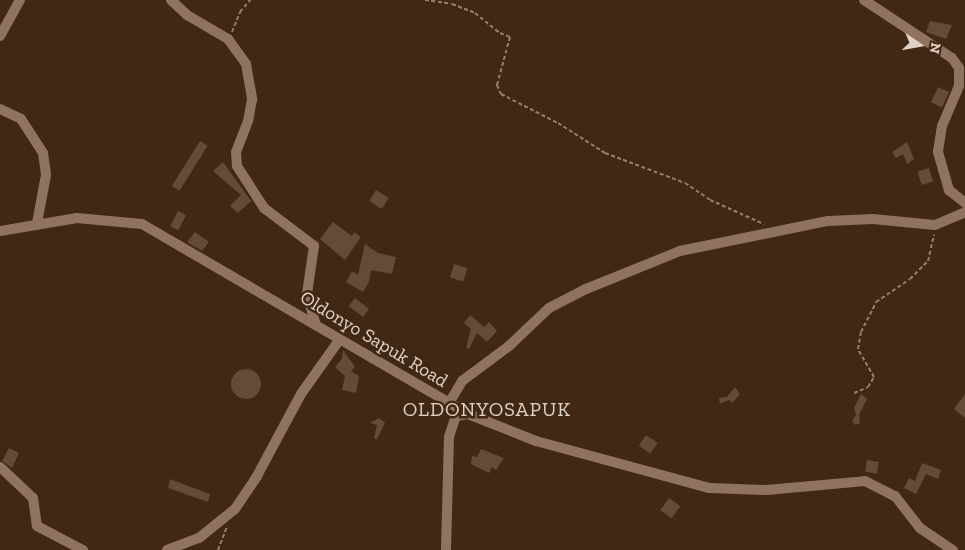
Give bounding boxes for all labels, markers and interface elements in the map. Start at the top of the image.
north arrow [895,20,945,70]
text: N [926,41,945,55]
street label: Oldonyo Sapuk Road [296,286,452,392]
district label: OLDONYOSAPUK [401,397,573,421]

